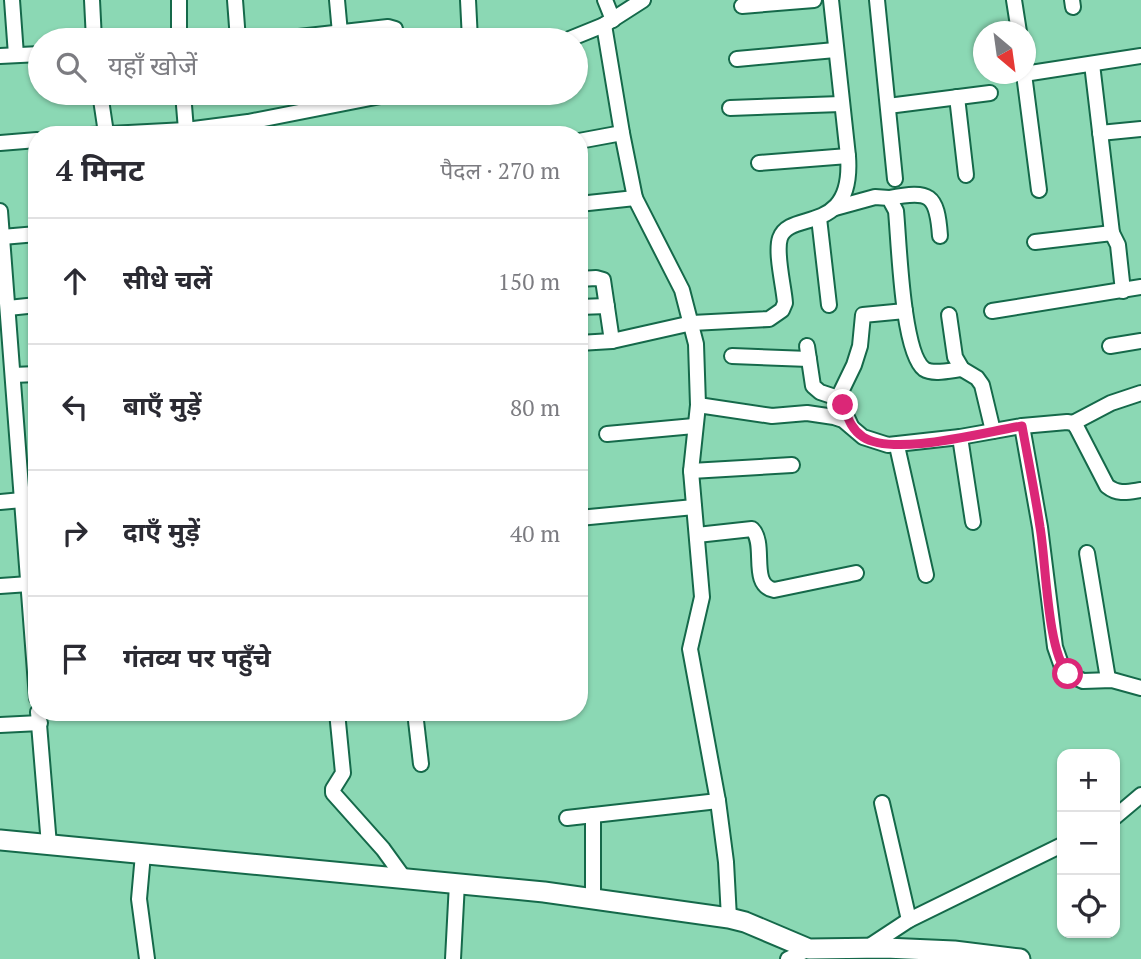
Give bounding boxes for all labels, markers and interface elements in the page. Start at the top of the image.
north arrow [973,21,1036,84]
search box [28,28,588,105]
icon: search [52,48,90,86]
text: यहाँ खोजें [108,48,197,82]
text: 4 मिनट [56,150,144,190]
text: पैदल · 270 m [440,155,560,186]
icon: ahead [56,262,94,300]
text: सीधे चलें [123,262,212,296]
text: 150 m [498,266,560,297]
icon: left [56,388,94,426]
text: बाएँ मुड़ें [123,388,201,422]
route end [827,389,858,420]
text: 80 m [510,392,560,423]
icon: right [56,514,94,552]
text: दाएँ मुड़ें [123,514,200,548]
text: 40 m [510,518,560,549]
icon: arrive [56,640,94,678]
text: गंतव्य पर पहुँचे [123,640,271,674]
route start [1052,658,1083,689]
map controls [1057,749,1120,938]
button: + [1057,749,1120,812]
button: − [1057,812,1120,875]
button: locate [1057,875,1120,938]

